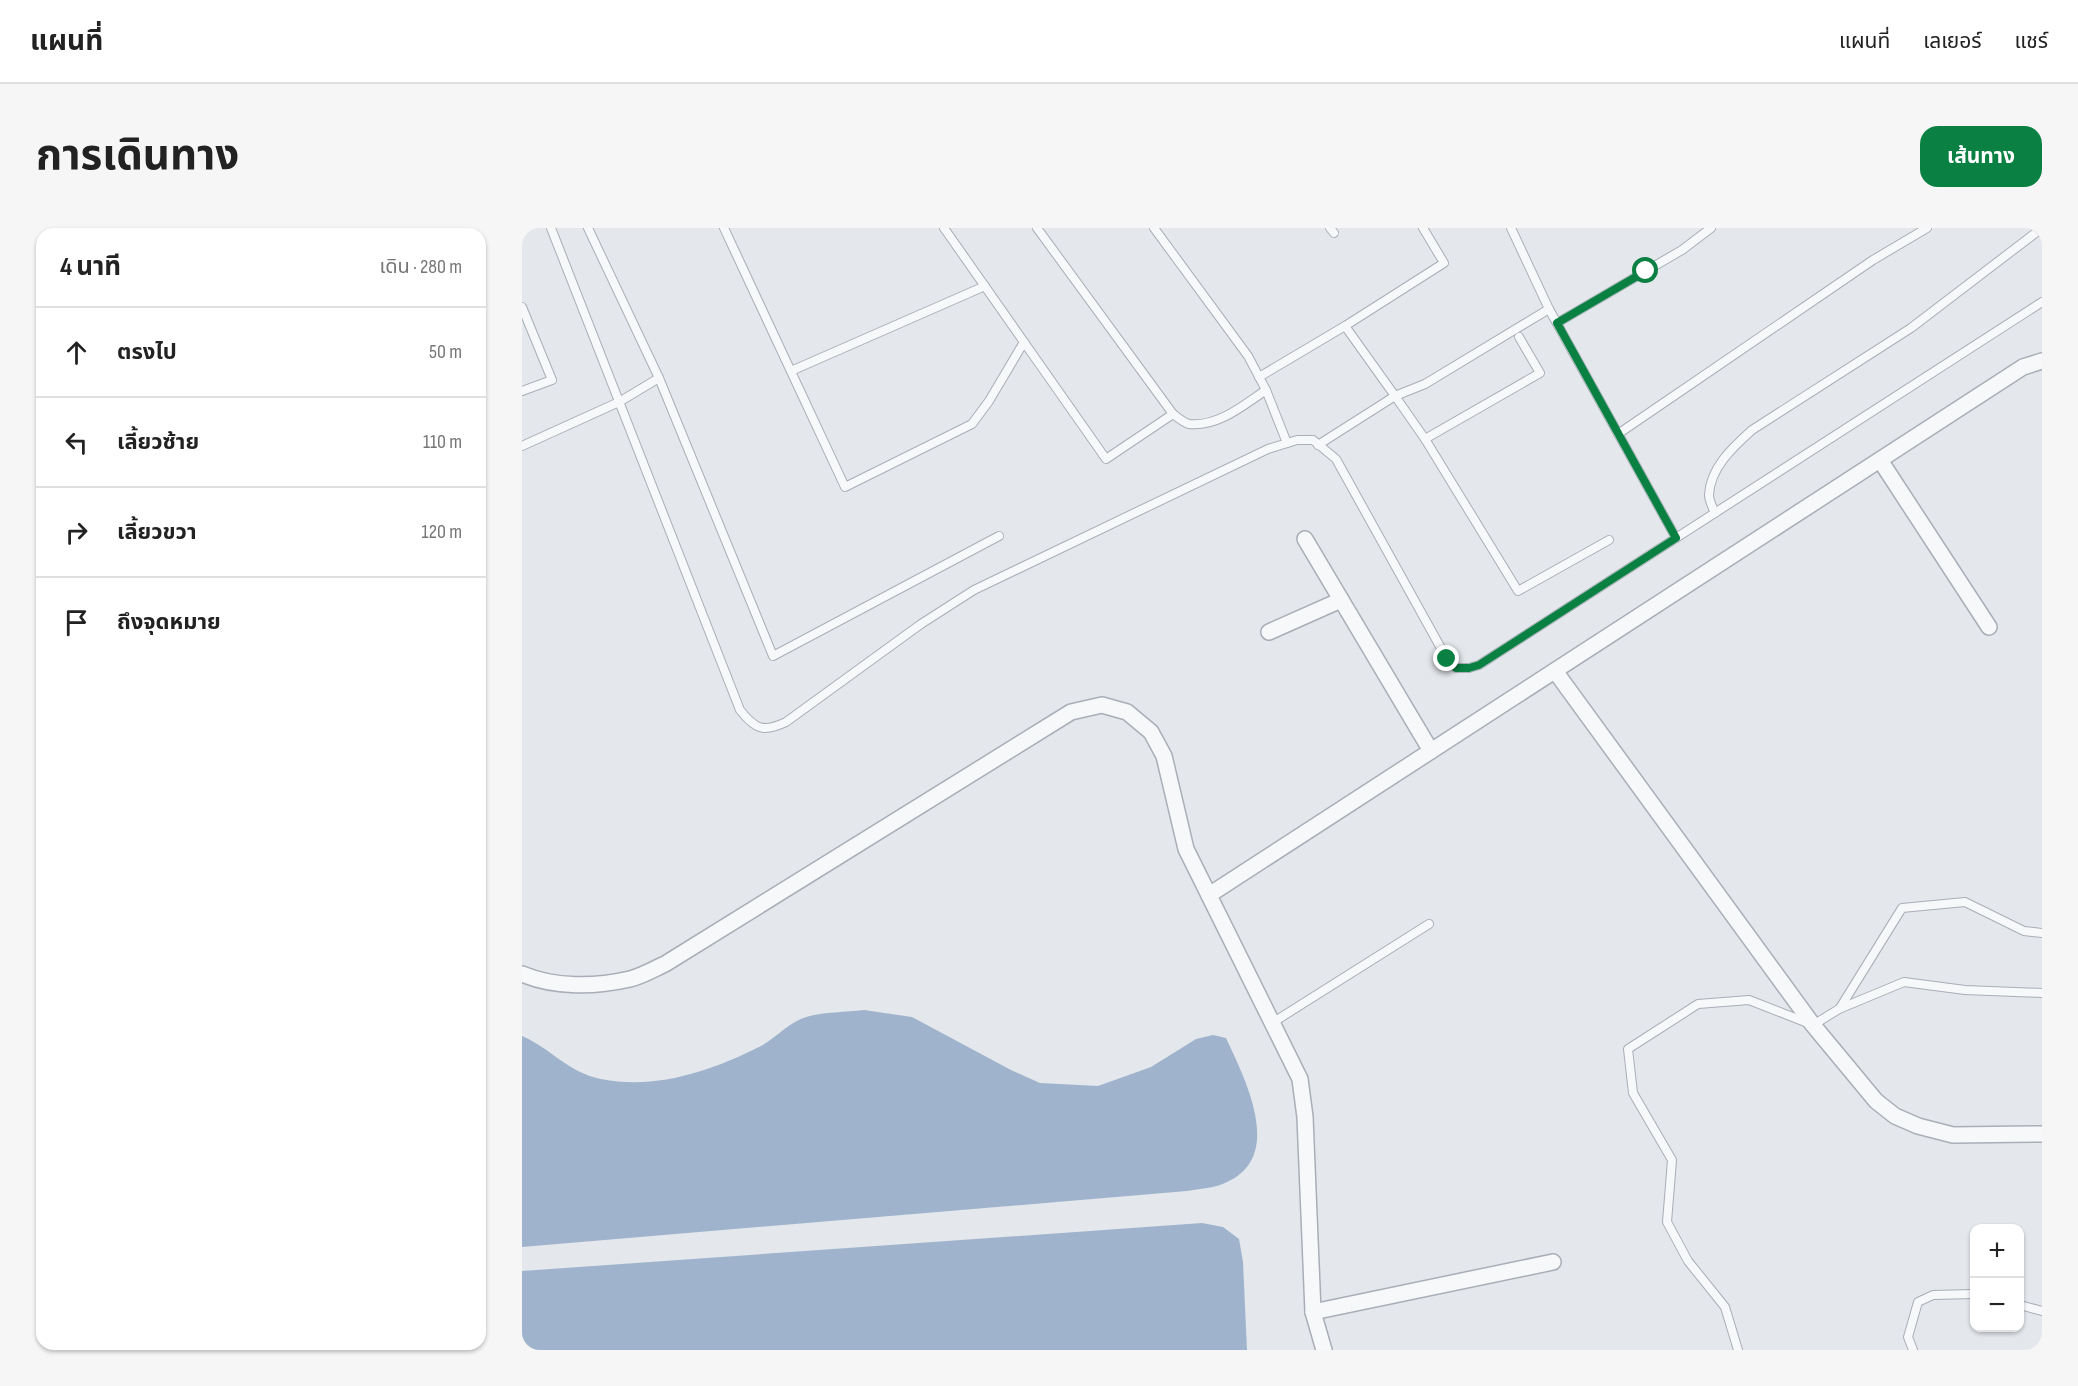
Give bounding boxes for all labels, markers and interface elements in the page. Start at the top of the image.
text: แผนที่ [30,25,103,58]
text: แผนที่ [1839,29,1890,54]
text: เลเยอร์ [1923,29,1982,54]
text: แชร์ [2015,29,2048,54]
button: เส้นทาง [1920,126,2042,187]
text: การเดินทาง [36,131,239,182]
text: 4 นาที [60,252,121,283]
text: เดิน · 280 m [379,255,462,279]
route start [1632,257,1658,283]
icon: ahead [60,336,93,369]
text: ตรงไป [117,339,177,366]
text: 50 m [429,340,462,364]
icon: left [60,426,93,459]
text: เลี้ยวซ้าย [117,429,199,456]
text: 110 m [423,430,462,454]
icon: right [60,516,93,549]
text: เลี้ยวขวา [117,519,197,546]
text: 120 m [422,520,462,544]
icon: arrive [60,606,93,639]
text: ถึงจุดหมาย [117,609,221,636]
route end [1433,645,1459,671]
map controls [1970,1224,2024,1332]
button: + [1970,1224,2024,1278]
button: − [1970,1278,2024,1332]

